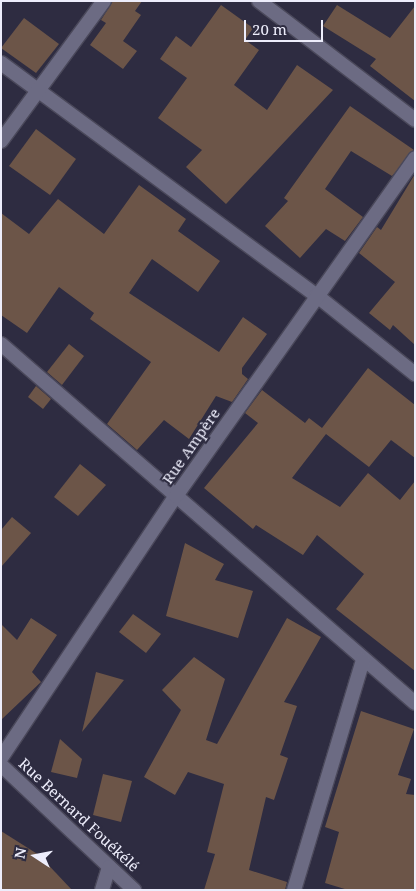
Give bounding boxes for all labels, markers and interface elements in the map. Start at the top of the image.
scale bar [246,10,325,42]
text: 20 m [252,19,287,39]
street label: Rue Ampère [158,405,224,487]
street label: Rue Bernard Fouékélé [15,755,143,875]
north arrow [10,831,60,881]
text: N [9,846,30,860]

